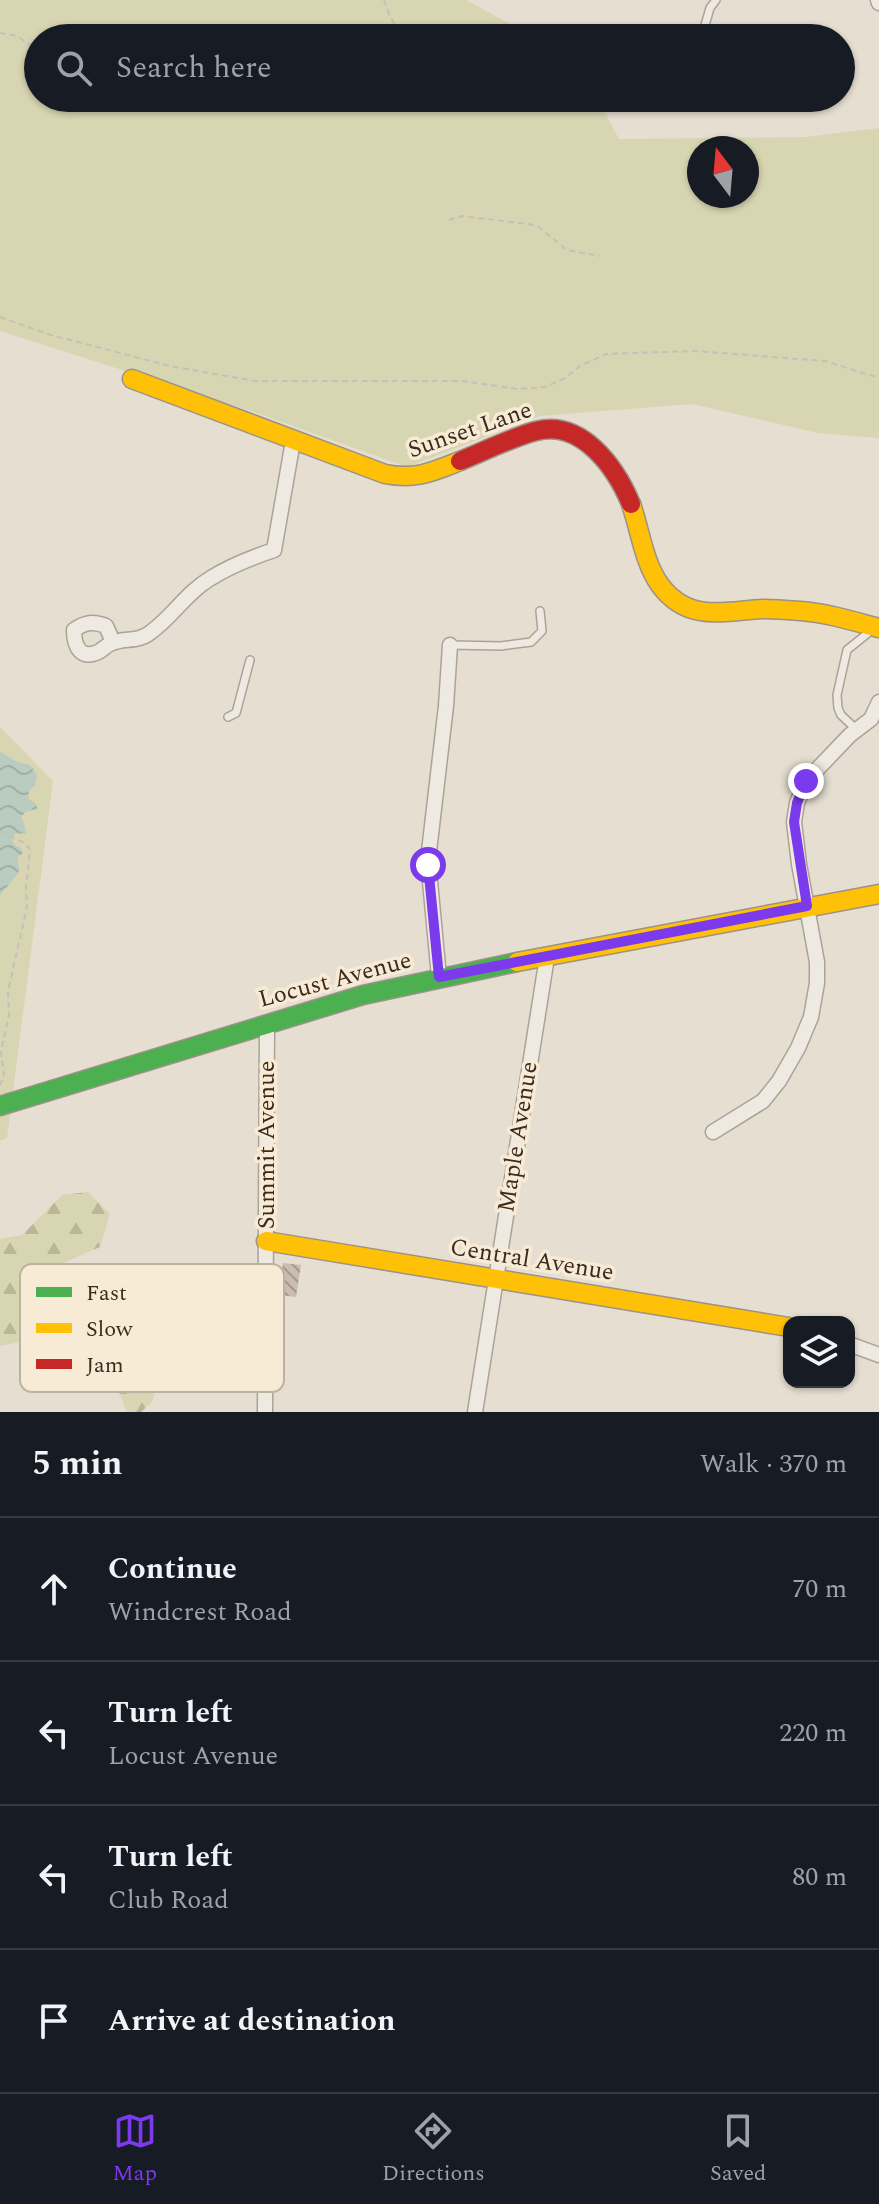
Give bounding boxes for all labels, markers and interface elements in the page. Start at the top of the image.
search box [24,24,855,112]
text: Search here [116,45,272,91]
icon: search [52,46,96,90]
north arrow [687,136,759,208]
street label: Sunset Lane [403,392,537,468]
route end [788,763,824,799]
route start [410,847,446,883]
street label: Locust Avenue [254,942,416,1018]
street label: Maple Avenue [488,1059,548,1215]
street label: Summit Avenue [249,1061,285,1229]
street label: Central Avenue [447,1229,617,1291]
legend [20,1264,284,1392]
text: Fast [86,1277,127,1310]
text: Slow [86,1313,134,1346]
map controls [783,1316,855,1388]
button: layers [783,1316,855,1388]
text: Jam [86,1349,124,1382]
text: 5 min [32,1438,122,1490]
text: Walk · 370 m [700,1444,847,1484]
text: Continue [108,1546,237,1592]
icon: ahead [32,1567,76,1611]
text: 70 m [792,1569,847,1609]
text: Windcrest Road [108,1592,292,1632]
text: Turn left [108,1690,233,1736]
icon: left [32,1711,76,1755]
text: 220 m [779,1713,847,1753]
text: Locust Avenue [108,1736,278,1776]
text: Turn left [108,1834,233,1880]
icon: left [32,1855,76,1899]
text: 80 m [792,1857,847,1897]
text: Club Road [108,1880,229,1920]
text: Arrive at destination [108,1998,395,2044]
icon: arrive [32,1999,76,2043]
tab: Map [113,2109,157,2190]
tab: Directions [382,2109,485,2190]
tab: Saved [710,2109,766,2190]

